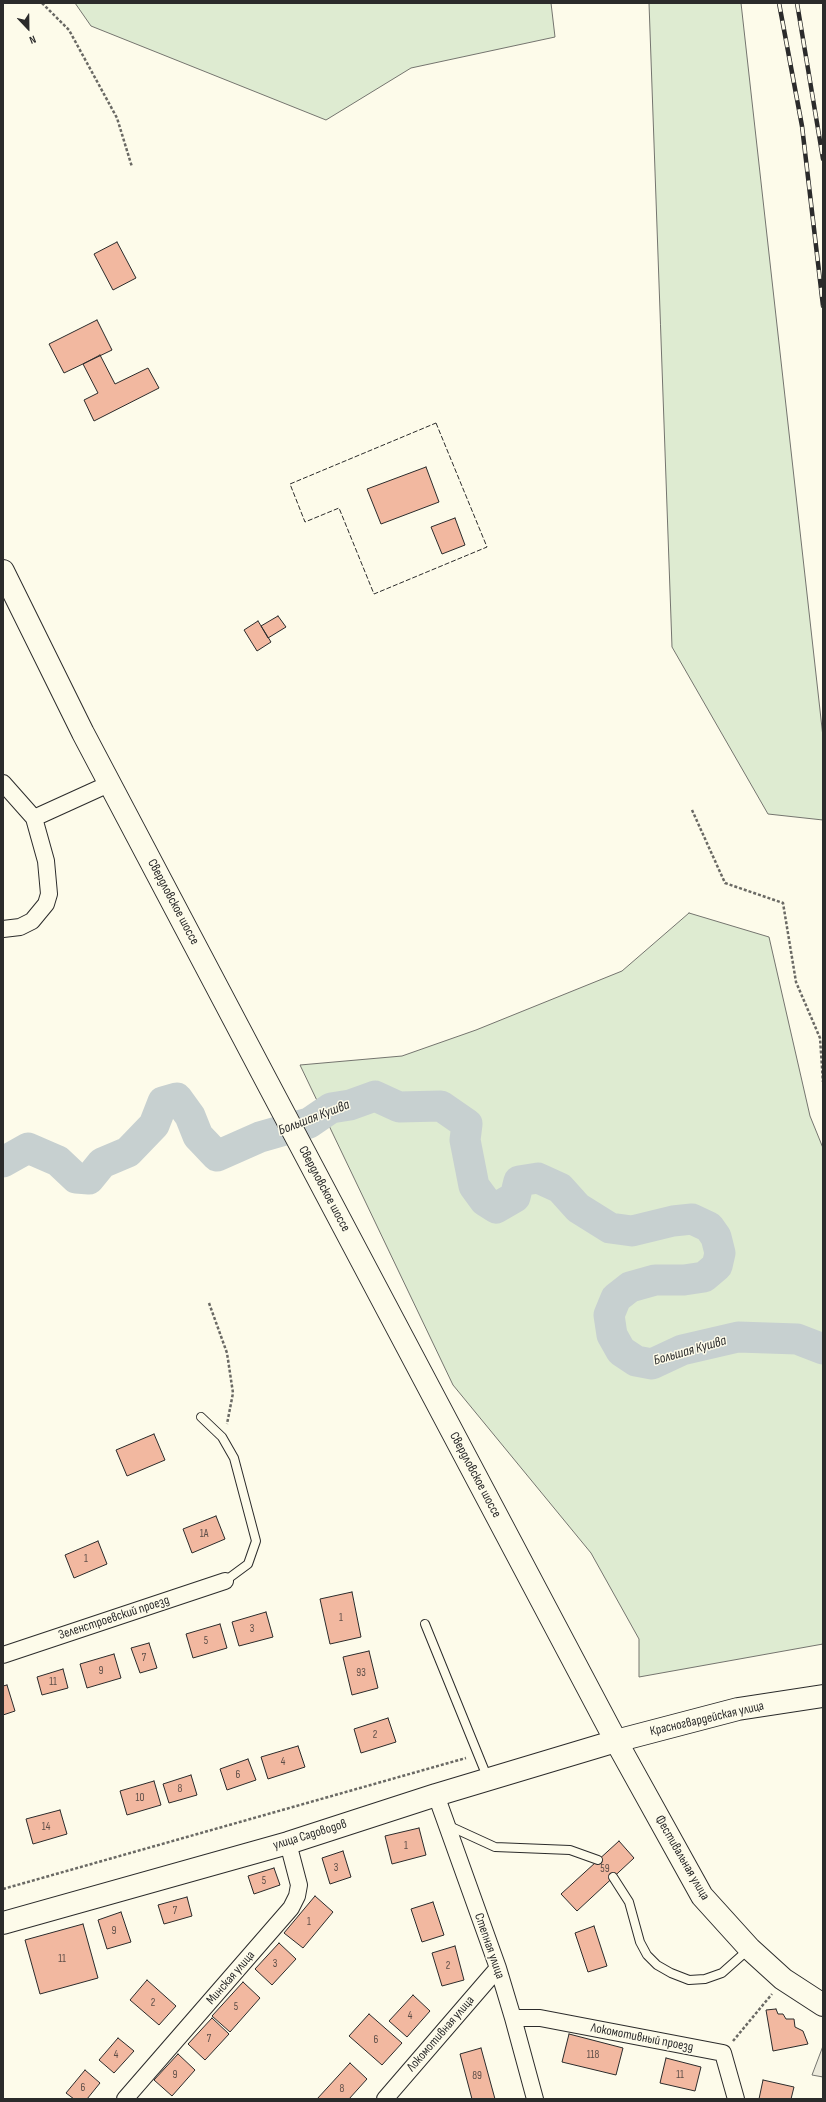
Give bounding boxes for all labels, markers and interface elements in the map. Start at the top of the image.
north arrow [8,8,48,48]
text: N [28,32,38,47]
street label: Свердловское шоссе [144,856,202,948]
water label: Большая Кушва [276,1097,352,1139]
street label: Свердловское шоссе [295,1143,353,1235]
water label: Большая Кушва [652,1333,728,1369]
street label: Свердловское шоссе [446,1429,504,1521]
house number: 1А [200,1527,208,1541]
house number: 1 [84,1552,88,1566]
street label: Зеленстроевский проезд [57,1593,171,1643]
house number: 1 [339,1611,343,1625]
house number: 3 [250,1622,254,1636]
house number: 5 [204,1634,208,1648]
house number: 7 [142,1651,146,1665]
house number: 9 [99,1664,103,1678]
house number: 93 [356,1666,366,1680]
house number: 11 [49,1675,57,1689]
street label: Красногвардейская улица [649,1698,765,1740]
house number: 2 [373,1728,377,1742]
house number: 4 [281,1755,285,1769]
house number: 6 [236,1768,240,1782]
house number: 8 [178,1782,182,1796]
house number: 10 [136,1791,144,1805]
street label: Фестивальная улица [651,1813,713,1903]
street label: улица Садоводов [271,1816,349,1854]
house number: 14 [42,1820,50,1834]
house number: 1 [404,1839,408,1853]
house number: 3 [334,1861,338,1875]
house number: 59 [600,1862,610,1876]
house number: 5 [262,1874,266,1888]
house number: 7 [173,1904,177,1918]
street label: Степная улица [470,1911,508,1981]
house number: 1 [307,1915,311,1929]
house number: 9 [112,1924,116,1938]
street label: Минская улица [203,1948,259,2008]
house number: 11 [58,1952,66,1966]
house number: 3 [273,1957,277,1971]
house number: 2 [446,1959,450,1973]
street label: Локомотивная улица [404,1993,478,2075]
house number: 2 [151,1996,155,2010]
house number: 5 [234,2000,238,2014]
house number: 4 [408,2009,412,2023]
street label: Локомотивный проезд [589,2020,695,2056]
house number: 7 [207,2032,211,2046]
house number: 6 [374,2033,378,2047]
house number: 4 [114,2048,118,2062]
house number: 118 [587,2048,599,2062]
house number: 9 [173,2068,177,2082]
house number: 11 [676,2068,684,2082]
house number: 89 [472,2069,482,2083]
house number: 6 [81,2081,85,2095]
house number: 8 [340,2082,344,2096]

